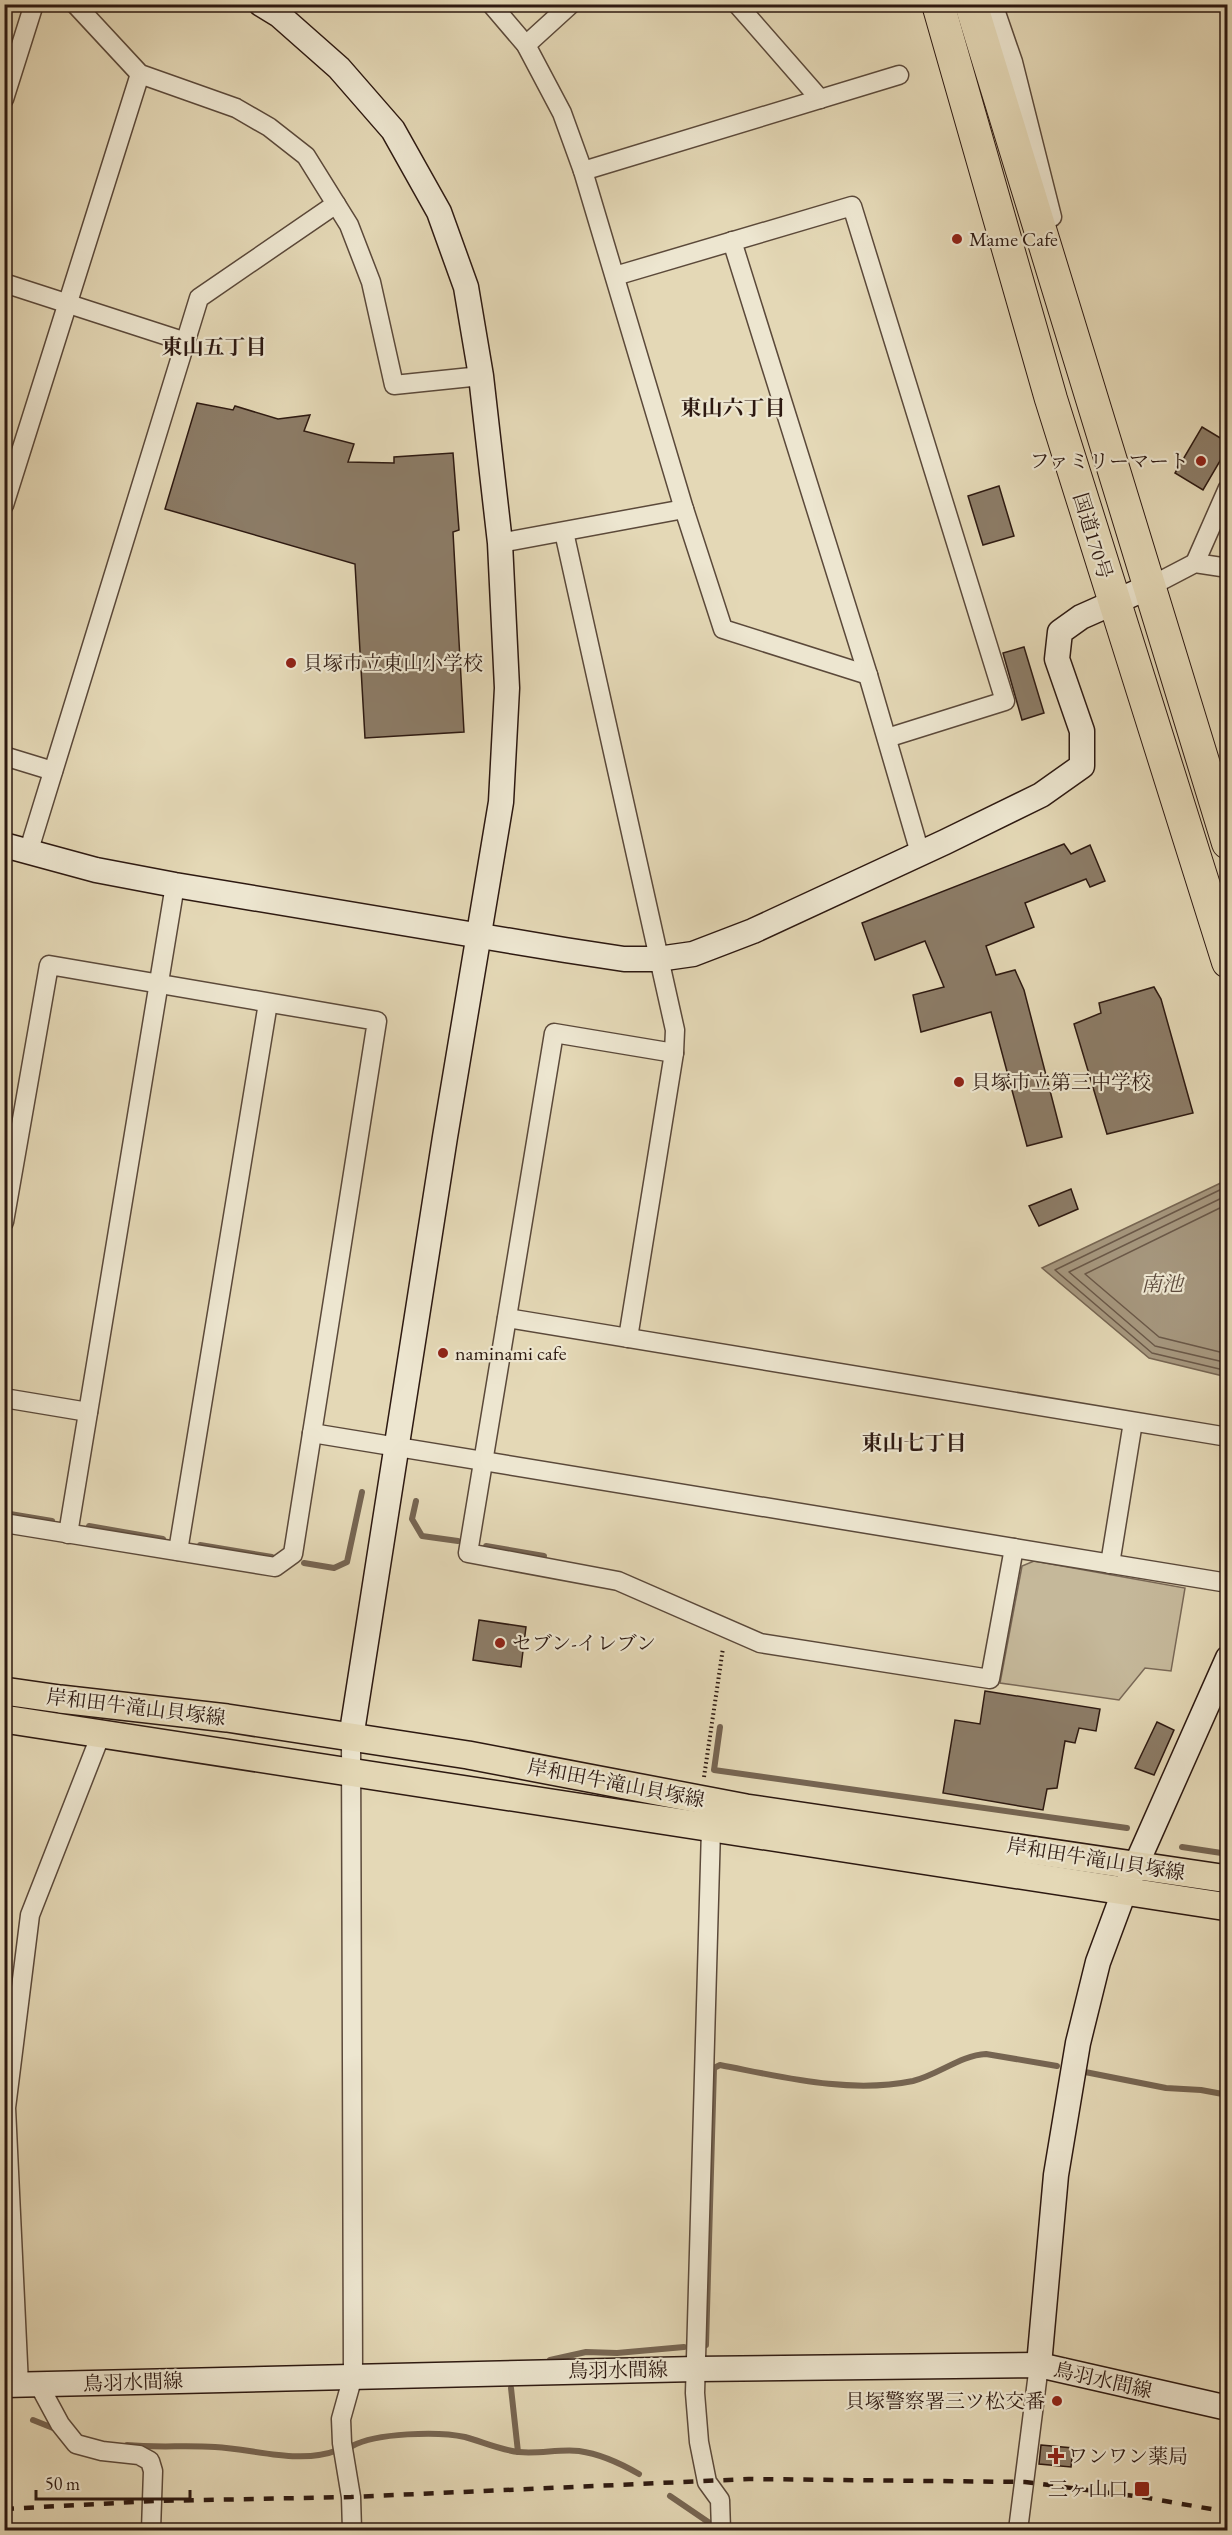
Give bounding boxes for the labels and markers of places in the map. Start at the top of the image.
place label: Mame Cafe [969,226,1058,252]
marker: Mame Cafe [950,232,964,246]
place label: ファミリーマート [1029,448,1189,474]
marker: ファミリーマート [1194,454,1208,468]
place label: 貝塚市立東山小学校 [303,650,483,676]
marker: 貝塚市立東山小学校 [284,656,298,670]
place label: 貝塚市立第三中学校 [971,1069,1151,1095]
marker: 貝塚市立第三中学校 [952,1075,966,1089]
place label: naminami cafe [455,1340,567,1366]
marker: naminami cafe [436,1346,450,1360]
place label: セブン-イレブン [512,1630,656,1656]
marker: セブン-イレブン [493,1636,507,1650]
place label: 貝塚警察署三ツ松交番 [845,2388,1045,2414]
marker: 貝塚警察署三ツ松交番 [1050,2394,1064,2408]
place label: ワンワン薬局 [1068,2443,1188,2469]
marker: ワンワン薬局 [1049,2449,1063,2463]
place label: 三ヶ山口 [1048,2476,1128,2502]
marker: 三ヶ山口 [1133,2480,1151,2498]

